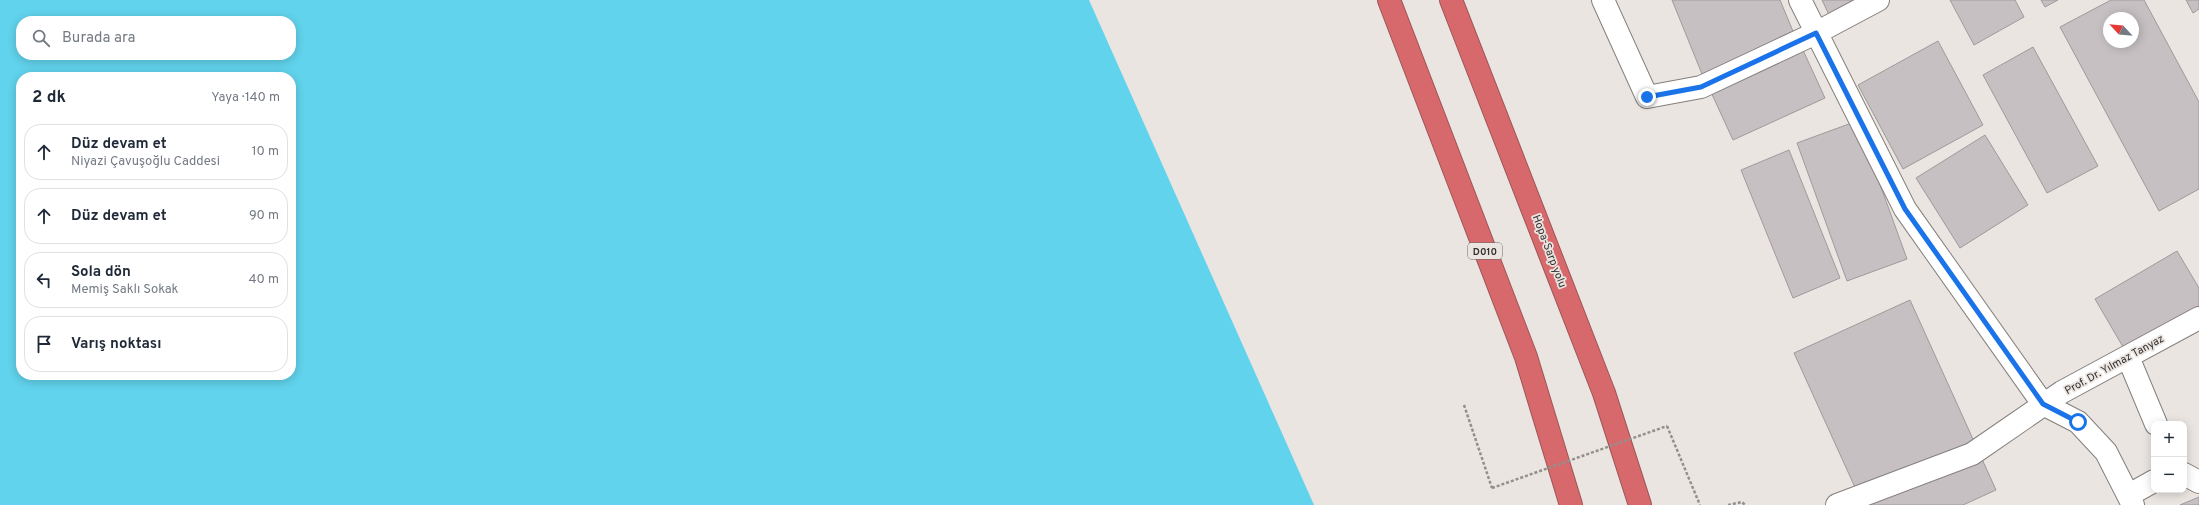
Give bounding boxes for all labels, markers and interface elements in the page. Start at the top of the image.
north arrow [2103,12,2139,48]
search box [16,16,296,60]
icon: search [30,27,52,49]
text: Burada ara [62,29,135,48]
text: 2 dk [32,87,66,109]
route end [1638,88,1656,106]
text: Yaya · 140 m [211,90,280,106]
text: Düz devam et [71,135,167,154]
icon: ahead [33,141,55,163]
text: 10 m [252,144,279,160]
text: Niyazi Çavuşoğlu Caddesi [71,154,220,170]
icon: ahead [33,205,55,227]
text: Düz devam et [71,207,167,226]
text: 90 m [249,208,279,224]
street label: Hopa-Sarp yolu [1529,213,1569,290]
road number: D010 [1468,243,1502,259]
text: Sola dön [71,263,131,282]
icon: left [33,269,55,291]
text: 40 m [249,272,279,288]
text: Memiş Saklı Sokak [71,282,178,298]
street label: Prof. Dr. Yılmaz Tanyaz [2062,332,2167,398]
icon: arrive [33,333,55,355]
text: Varış noktası [71,335,162,354]
route start [2069,413,2087,431]
map controls [2151,421,2187,493]
button: + [2151,421,2187,457]
button: − [2151,457,2187,493]

